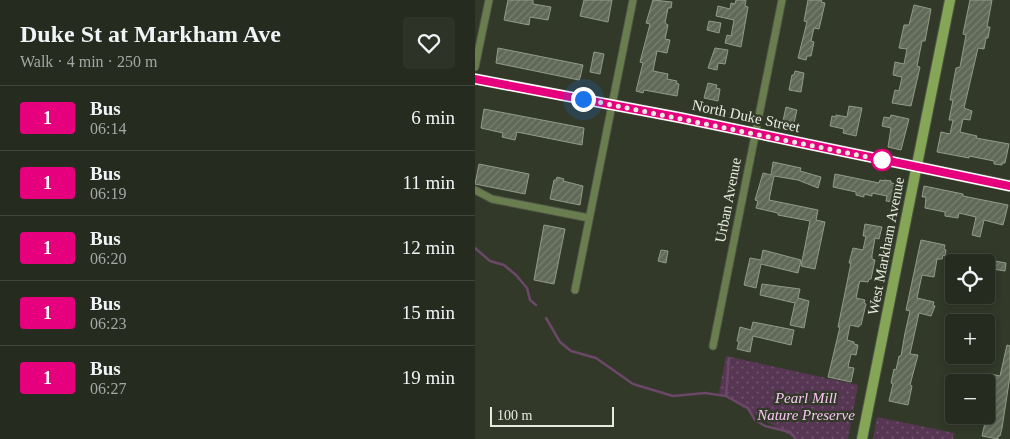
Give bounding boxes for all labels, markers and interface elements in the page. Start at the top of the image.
button: heart [403,17,455,69]
text: Duke St at Markham Ave [20,21,281,47]
text: Walk · 4 min · 250 m [20,53,157,70]
your location [571,87,596,112]
street label: North Duke Street [691,97,802,135]
text: Bus [90,98,121,119]
text: 6 min [411,107,455,128]
text: 1 [43,108,52,128]
text: 06:14 [90,120,126,137]
unlabelled marker [871,149,893,171]
street label: Urban Avenue [712,156,744,244]
text: Bus [90,163,121,184]
text: 11 min [402,172,455,193]
text: 1 [43,173,52,193]
street label: West Markham Avenue [865,175,907,316]
text: 06:19 [90,185,126,202]
text: Bus [90,228,121,249]
text: 12 min [402,237,455,258]
text: 1 [43,238,52,258]
text: 06:20 [90,250,126,267]
map controls [945,254,995,424]
button: locate [945,254,995,304]
text: Bus [90,293,121,314]
text: 15 min [402,302,455,323]
text: 1 [43,303,52,323]
button: + [945,314,995,364]
text: 06:23 [90,315,126,332]
text: Bus [90,358,121,379]
text: 19 min [402,367,455,388]
text: 1 [43,368,52,388]
button: − [945,374,995,424]
text: 06:27 [90,380,126,397]
park label: Pearl Mill Nature Preserve [756,390,855,423]
scale bar [490,404,614,427]
text: 100 m [497,408,532,423]

